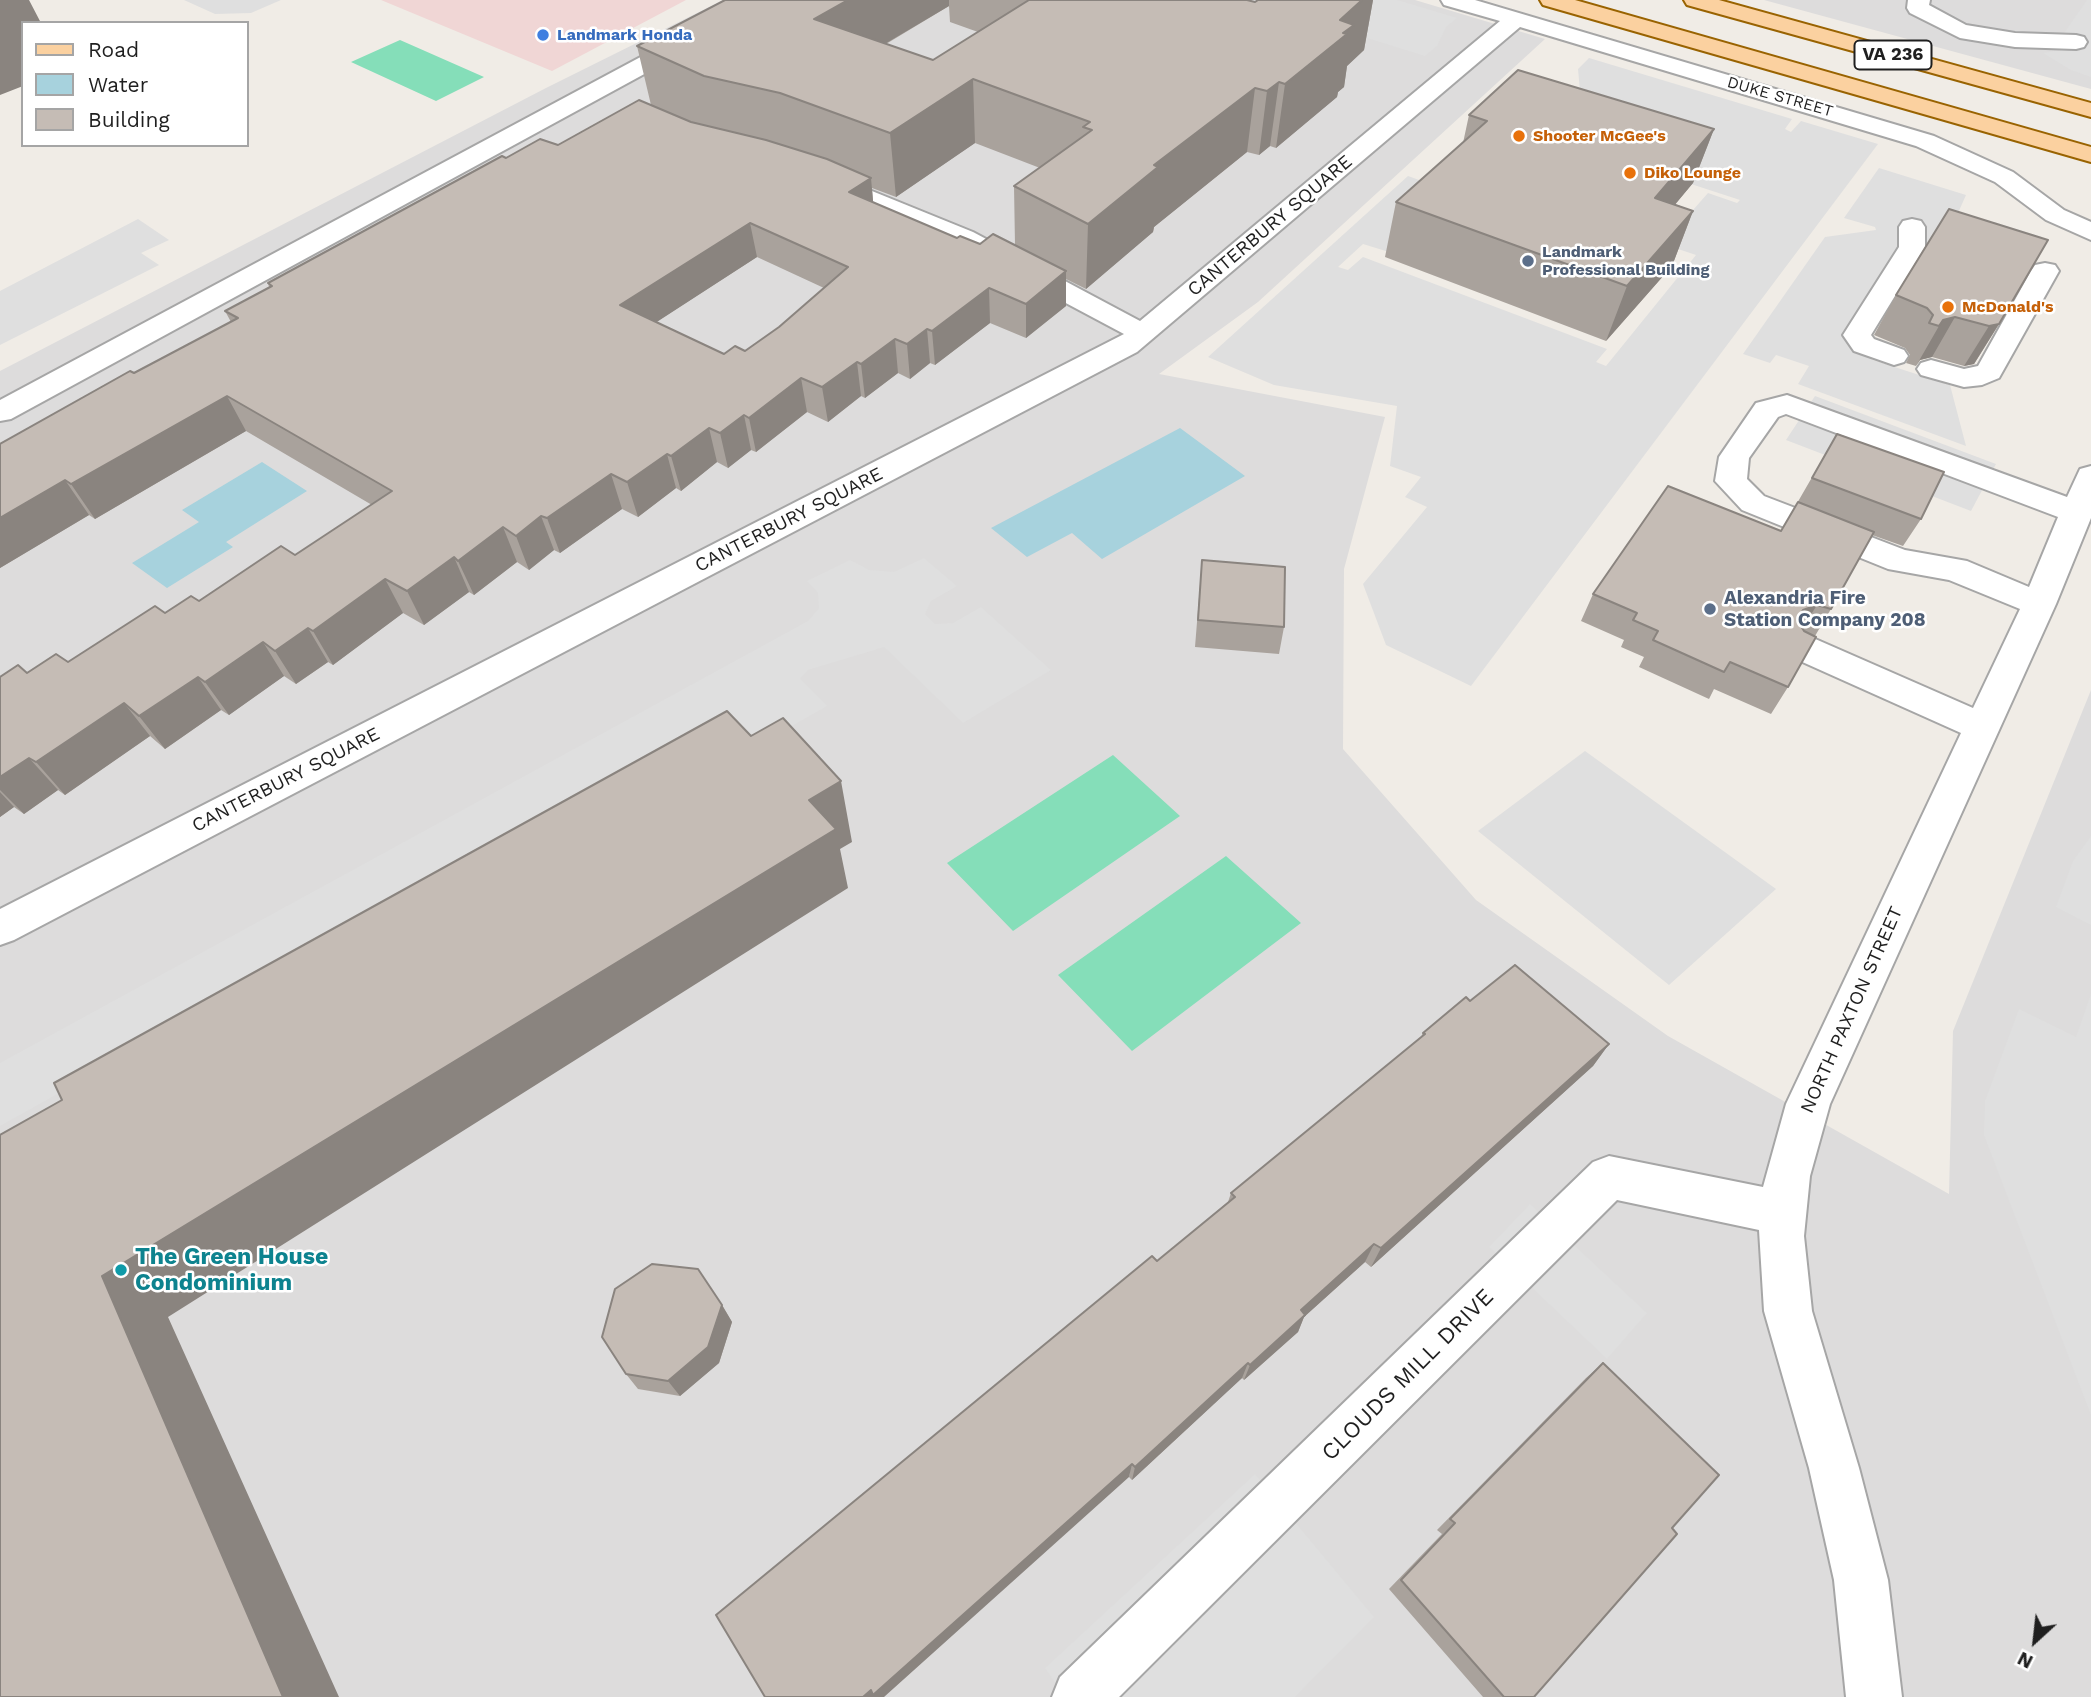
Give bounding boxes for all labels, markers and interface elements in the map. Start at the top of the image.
legend [21,21,248,147]
place label: Landmark Honda [557,25,692,45]
marker: Landmark Honda [535,27,551,43]
text: Road [88,37,139,62]
road number: VA 236 [1854,40,1932,70]
text: Water [88,72,148,97]
street label: DUKE STREET [1725,73,1835,121]
text: Building [88,107,170,132]
place label: Shooter McGee's [1533,126,1666,146]
marker: Shooter McGee's [1511,128,1527,144]
street label: CANTERBURY SQUARE [1183,150,1357,302]
place label: Diko Lounge [1644,163,1741,183]
marker: Diko Lounge [1622,165,1638,181]
place label: Landmark Professional Building [1542,242,1709,280]
marker: Landmark Professional Building [1520,253,1536,269]
place label: McDonald's [1962,297,2054,317]
marker: McDonald's [1940,299,1956,315]
street label: CANTERBURY SQUARE [691,463,887,577]
place label: Alexandria Fire Station Company 208 [1724,587,1926,631]
marker: Alexandria Fire Station Company 208 [1702,601,1718,617]
street label: CANTERBURY SQUARE [188,723,384,837]
street label: NORTH PAXTON STREET [1796,903,1908,1117]
place label: The Green House Condominium [135,1243,328,1297]
marker: The Green House Condominium [113,1262,129,1278]
street label: CLOUDS MILL DRIVE [1316,1283,1500,1467]
north arrow [2000,1606,2070,1676]
text: N [2014,1647,2037,1674]

